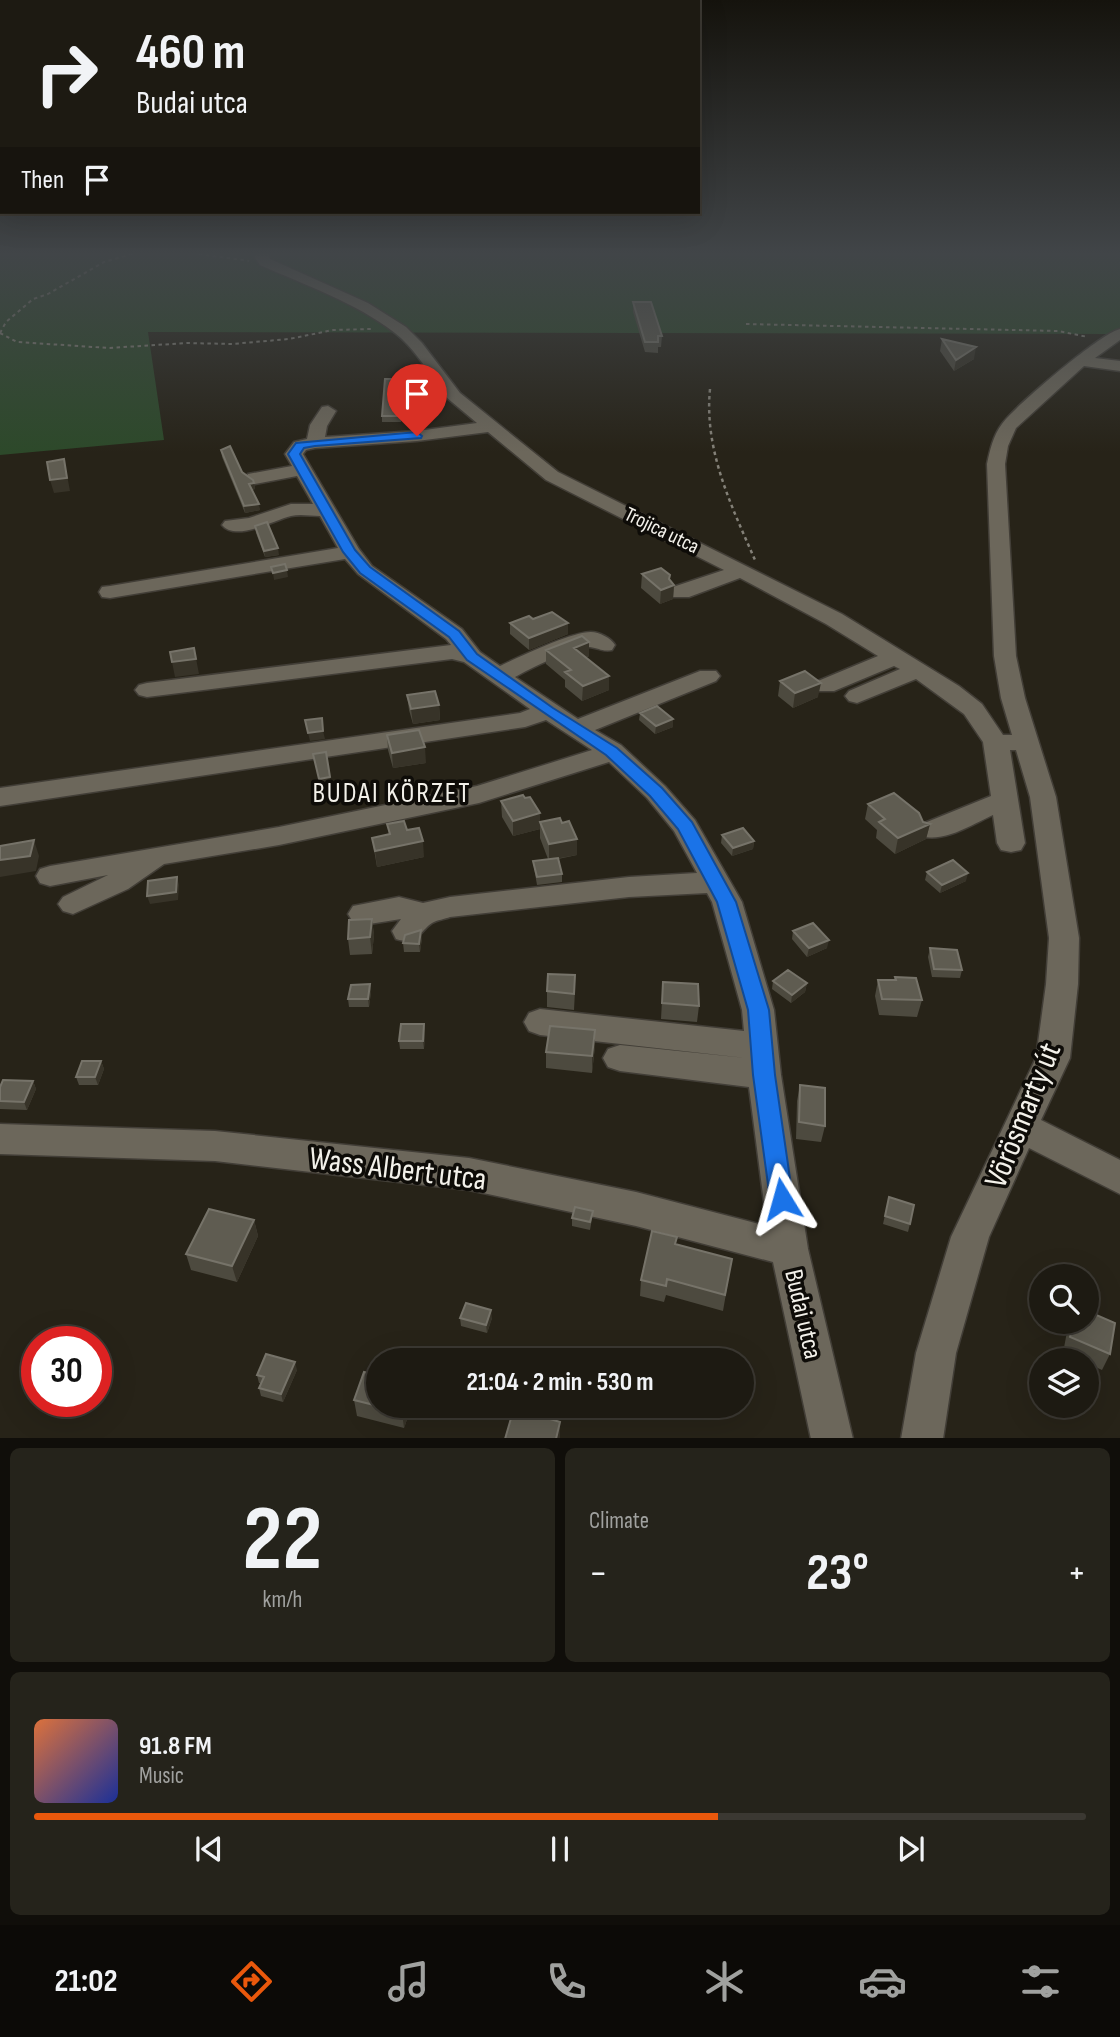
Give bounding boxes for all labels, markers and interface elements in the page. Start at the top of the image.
text: 460 m [136,24,245,83]
icon: right [21,28,112,119]
text: Budai utca [136,84,248,123]
icon: arrive [78,161,116,199]
text: Then [21,165,64,196]
pin [387,364,447,436]
icon: arrive [398,375,436,413]
street label: Trojica utca [620,502,703,559]
district label: BUDAI KÖRZET [312,777,472,810]
street label: Vörösmarty út [977,1037,1070,1194]
street label: Wass Albert utca [307,1139,489,1200]
position arrow [745,1162,819,1236]
map controls [1029,1264,1099,1418]
button: search [1029,1264,1099,1334]
street label: Budai utca [777,1267,828,1362]
speed limit sign: 30 [21,1326,112,1417]
button: layers [1029,1348,1099,1418]
text: 21:04 · 2 min · 530 m [467,1367,653,1398]
text: 22 [243,1486,322,1595]
text: Climate [589,1507,649,1535]
text: 23° [806,1542,869,1605]
text: − [589,1551,608,1596]
text: + [1067,1551,1086,1596]
text: km/h [263,1586,302,1614]
text: 91.8 FM [139,1731,212,1762]
text: Music [139,1762,184,1790]
icon: previous [190,1830,228,1868]
icon: pause [541,1830,579,1868]
icon: next [892,1830,930,1868]
icon: directions [227,1957,276,2006]
icon: music [384,1957,433,2006]
icon: phone [542,1957,591,2006]
icon: climate [700,1957,749,2006]
icon: car [858,1957,907,2006]
icon: filters [1016,1957,1065,2006]
text: 21:02 [54,1962,118,2001]

